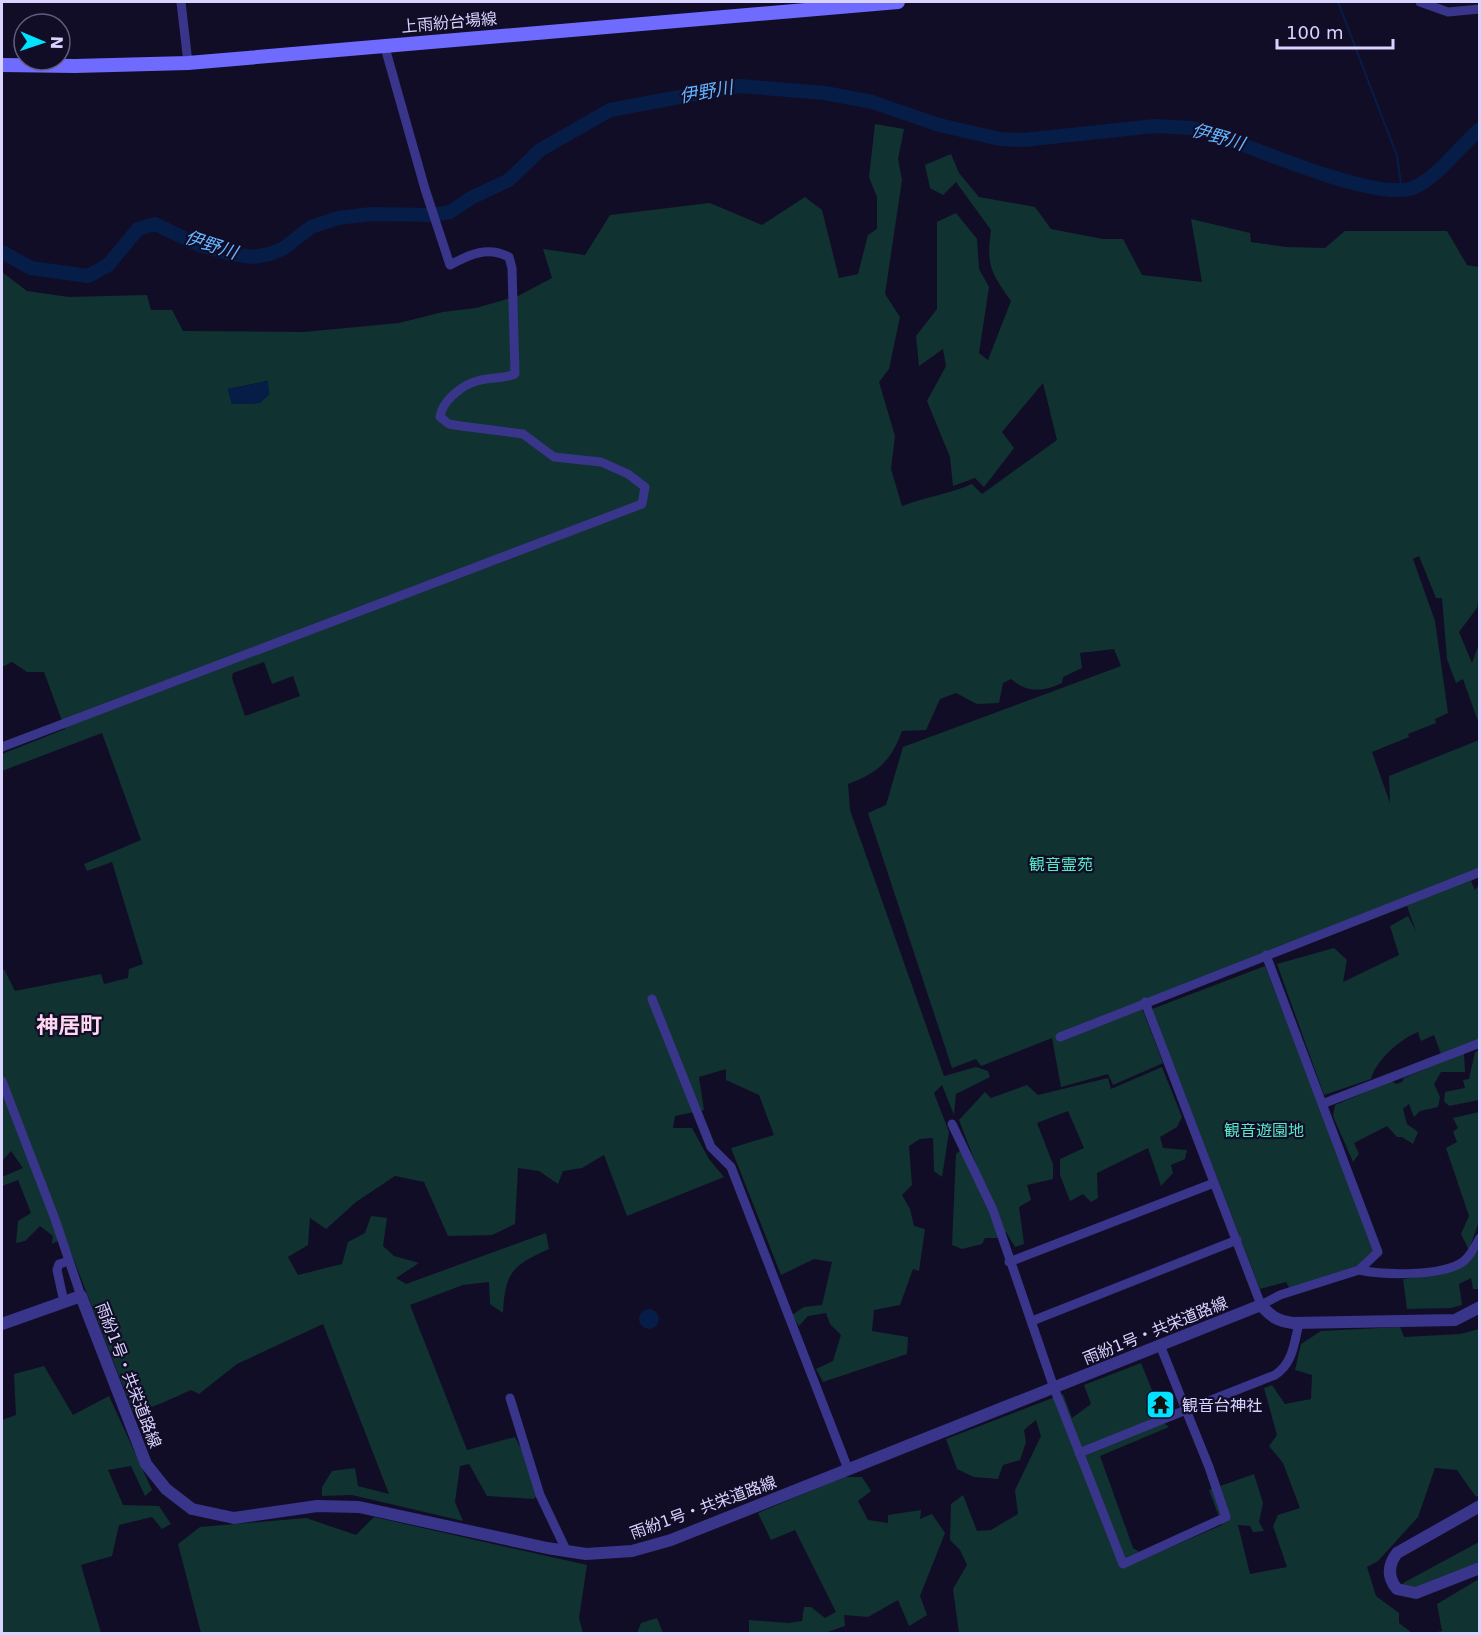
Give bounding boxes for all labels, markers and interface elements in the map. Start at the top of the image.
street label: 上雨紛台場線 [400,9,498,36]
north arrow [12,12,72,72]
scale bar [1277,12,1392,50]
text: 100 m [1286,22,1344,43]
text: N [47,35,66,50]
water label: 伊野川 [678,76,736,107]
water label: 伊野川 [1189,119,1249,155]
water label: 伊野川 [182,226,242,263]
park label: 観音霊苑 [1029,855,1093,874]
district label: 神居町 [36,1013,102,1038]
park label: 観音遊園地 [1224,1121,1304,1140]
street label: 雨紛1号・共栄道路線 [1080,1293,1230,1368]
street label: 雨紛1号・共栄道路線 [92,1300,165,1451]
temple icon: 観音台神社 [1145,1389,1177,1421]
place label: 観音台神社 [1182,1396,1262,1415]
street label: 雨紛1号・共栄道路線 [627,1472,779,1543]

